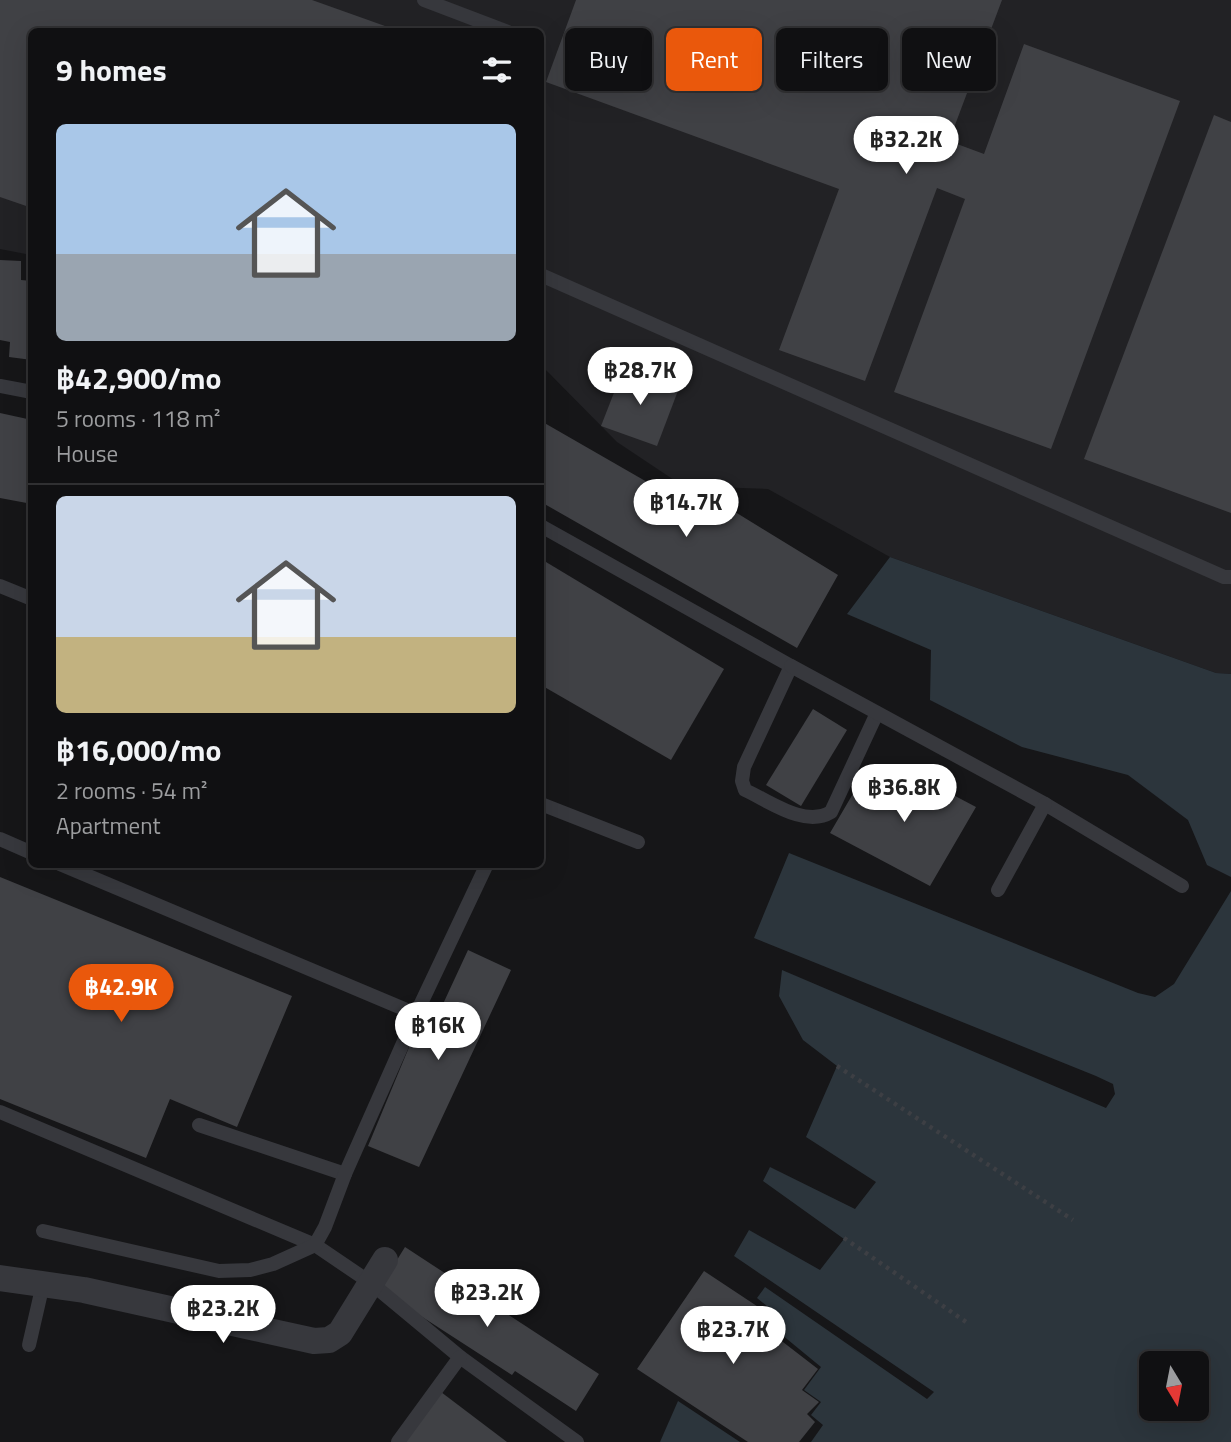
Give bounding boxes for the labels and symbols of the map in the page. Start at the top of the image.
pin: ฿32.2K [849,116,963,176]
pin: ฿28.7K [583,348,697,407]
pin: ฿14.7K [629,480,743,539]
pin: ฿36.8K [847,764,961,824]
pin: ฿42.9K [64,964,178,1024]
pin: ฿16K [397,1002,479,1062]
pin: ฿23.2K [430,1270,544,1329]
pin: ฿23.2K [166,1286,280,1345]
pin: ฿23.7K [676,1306,790,1366]
north arrow [1139,1351,1209,1421]

